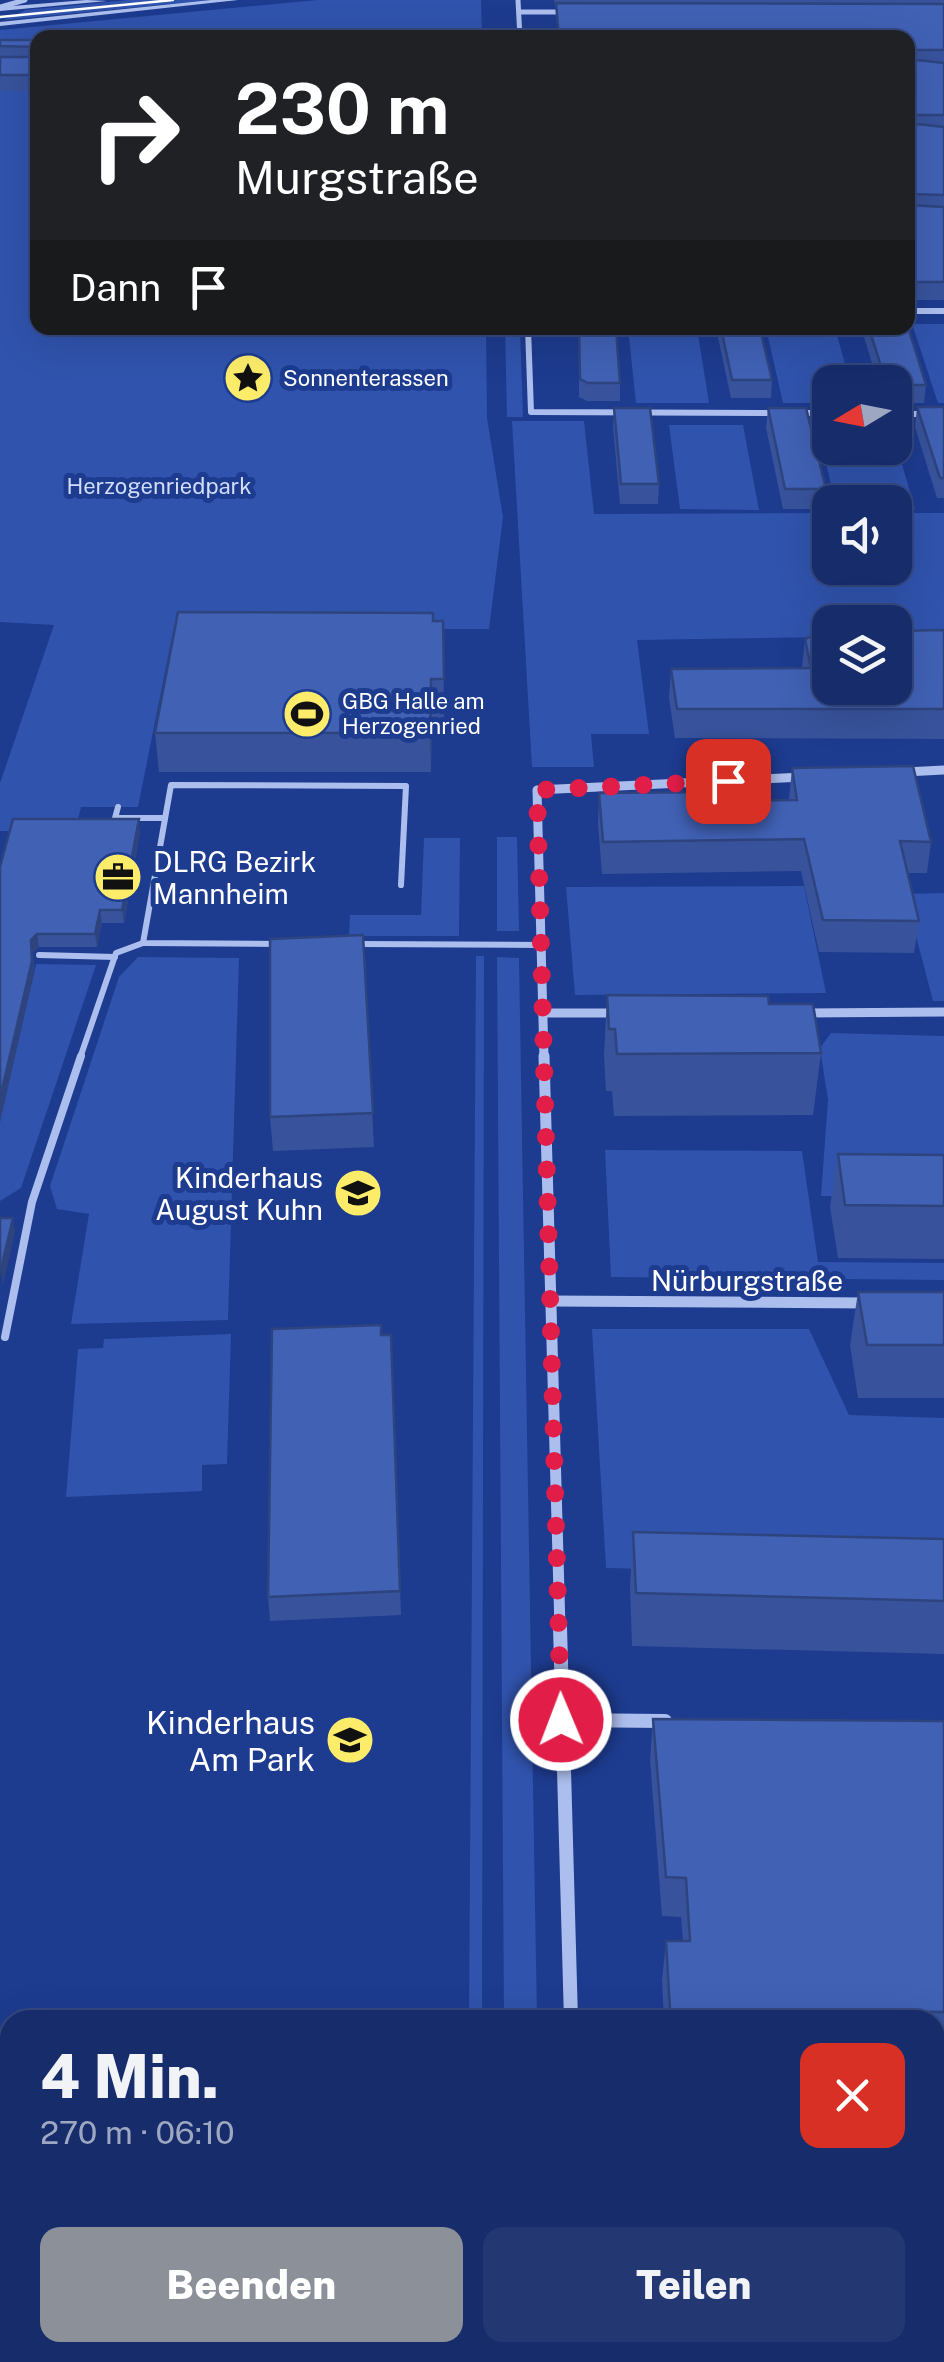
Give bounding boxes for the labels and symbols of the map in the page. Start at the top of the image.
place icon: Sonnenterassen [222,352,274,404]
place label: Sonnenterassen [283,365,449,391]
north arrow [812,365,912,465]
park label: Herzogenriedpark [66,473,252,499]
sports icon: GBG Halle am Herzogenried [281,688,333,740]
place label: GBG Halle am Herzogenried [342,688,485,739]
pin [686,739,771,824]
place label: DLRG Bezirk Mannheim [153,845,316,910]
office icon: DLRG Bezirk Mannheim [92,851,144,903]
place label: Kinderhaus August Kuhn [155,1161,323,1226]
school or university icon: Kinderhaus August Kuhn [332,1167,384,1219]
street label: Nürburgstraße [651,1264,843,1297]
position arrow [509,1668,613,1772]
place label: Kinderhaus Am Park [146,1704,315,1778]
school or university icon: Kinderhaus Am Park [324,1714,376,1766]

